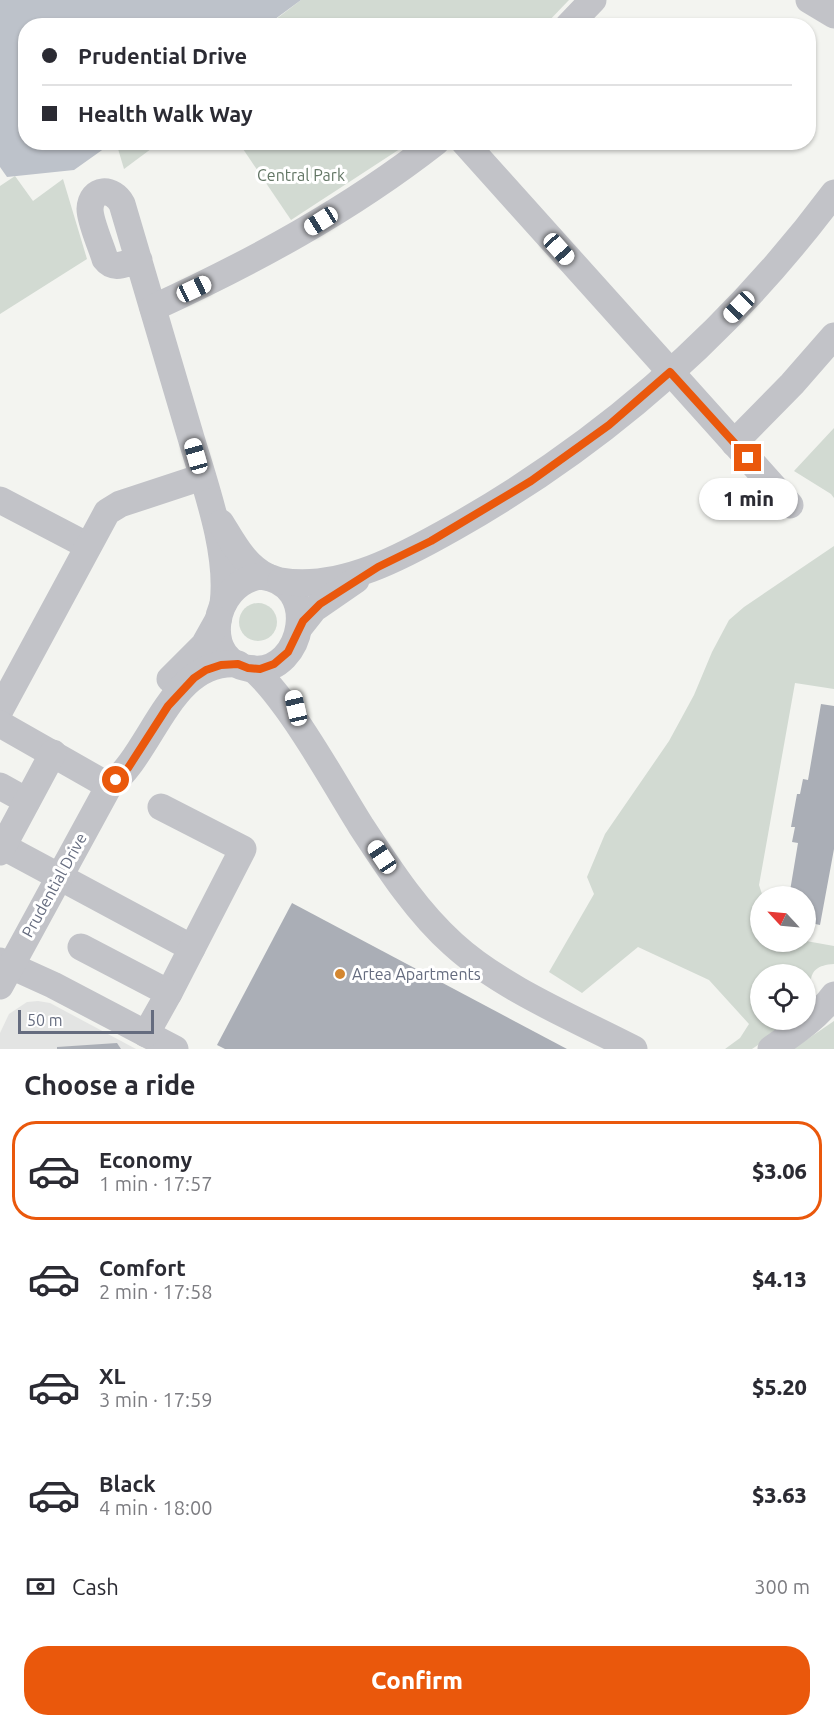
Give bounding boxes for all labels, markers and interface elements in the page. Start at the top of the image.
text: Prudential Drive [78,43,247,68]
text: Health Walk Way [78,101,253,126]
park label: Central Park [257,166,345,184]
car [301,204,341,238]
car [540,230,578,268]
car [174,273,214,305]
car [720,288,758,326]
car [182,436,210,476]
route end [734,444,761,471]
callout: 1 min [698,479,798,521]
text: 1 min [723,487,774,510]
car [283,688,309,728]
route start [102,766,129,793]
street label: Prudential Drive [18,830,90,940]
car [364,837,400,877]
north arrow [750,886,816,952]
map controls [750,886,816,1030]
button: locate [750,964,816,1030]
place label: Artea Apartments [352,965,481,983]
marker: Artea Apartments [333,967,347,981]
scale bar [18,1007,154,1034]
text: 50 m [27,1011,63,1029]
text: Choose a ride [24,1070,196,1100]
icon: car [27,1144,81,1198]
text: Economy [99,1147,192,1172]
text: $3.06 [752,1158,807,1183]
text: 1 min · 17:57 [99,1172,213,1195]
icon: car [27,1252,81,1306]
text: Comfort [99,1255,186,1280]
text: $4.13 [752,1266,807,1291]
text: 2 min · 17:58 [99,1280,213,1303]
icon: car [27,1360,81,1414]
text: XL [99,1363,126,1388]
text: $5.20 [752,1374,807,1399]
text: 3 min · 17:59 [99,1388,213,1411]
icon: car [27,1468,81,1522]
text: Black [99,1471,156,1496]
text: $3.63 [752,1482,807,1507]
text: 4 min · 18:00 [99,1496,213,1519]
icon: cash [24,1570,57,1603]
text: Cash [72,1574,119,1599]
text: 300 m [754,1575,810,1598]
button: Confirm [24,1646,810,1715]

